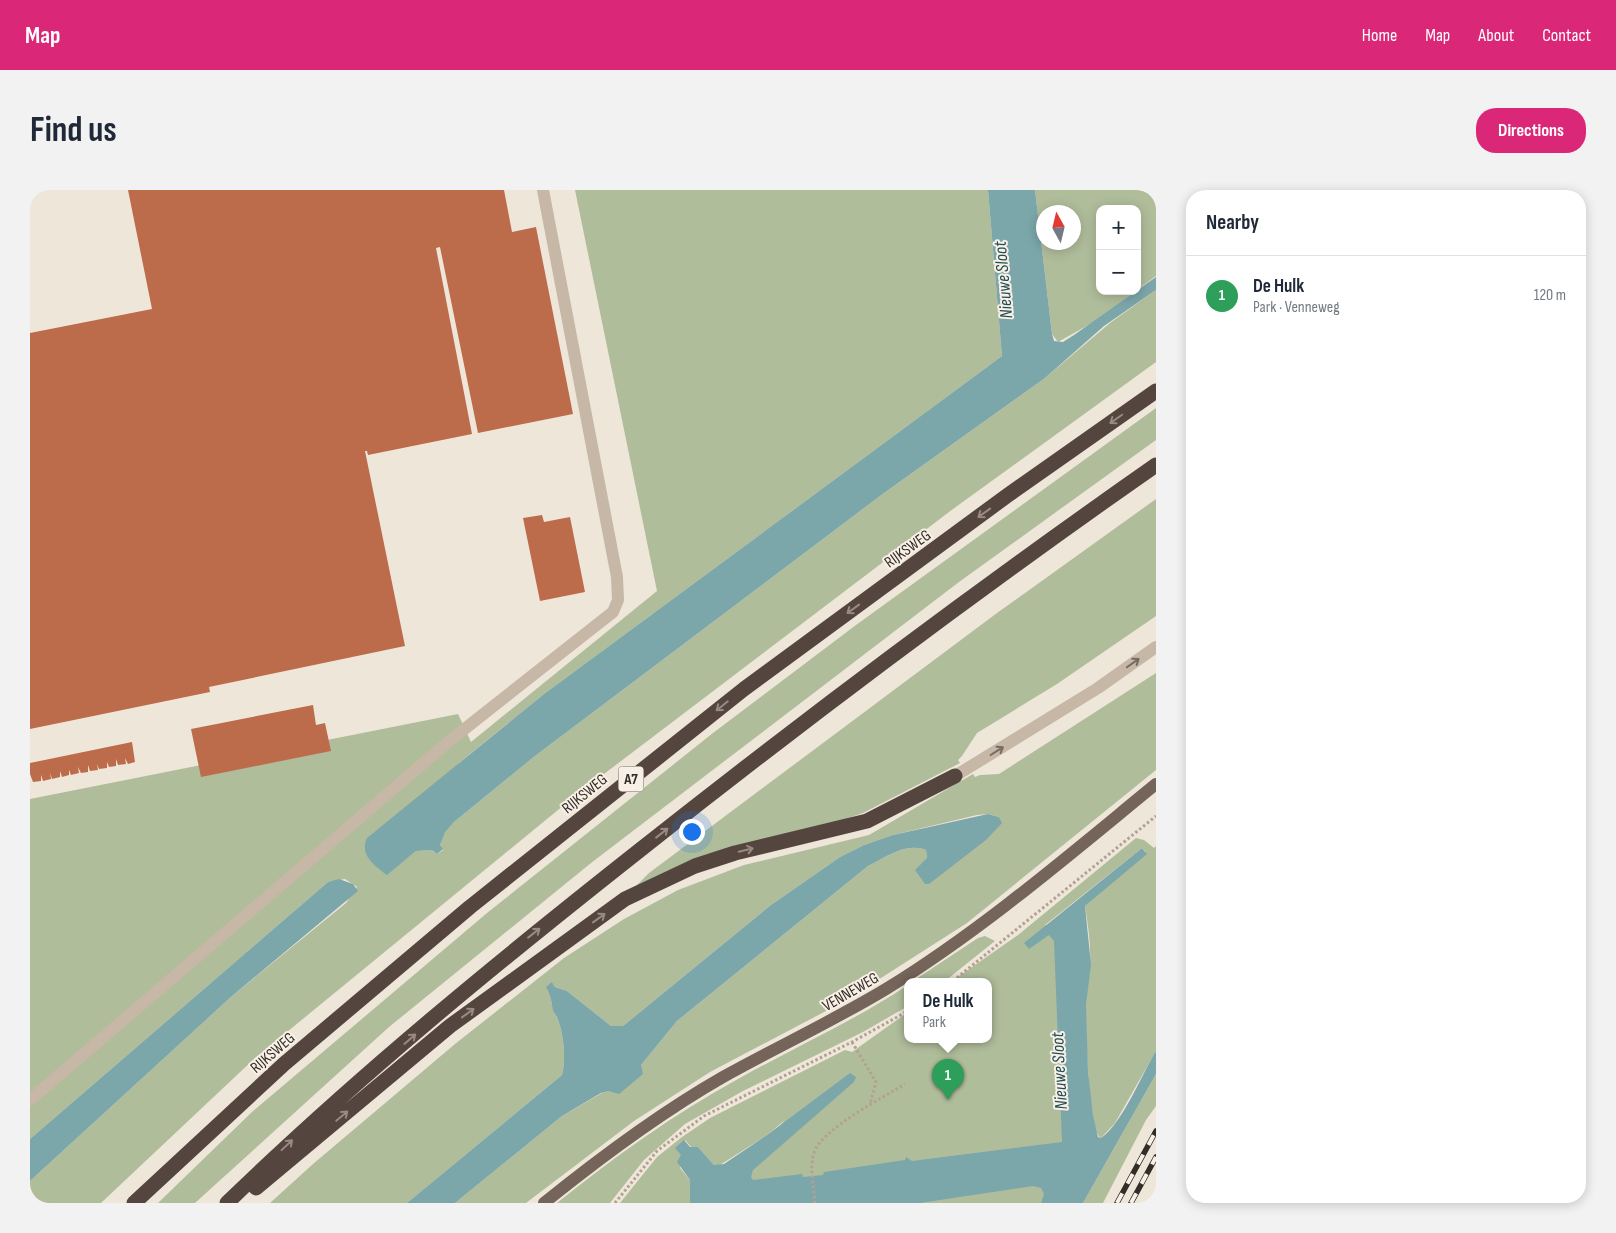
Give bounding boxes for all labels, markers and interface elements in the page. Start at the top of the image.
text: Map [25,21,60,50]
text: Home [1362,25,1397,46]
text: Map [1425,25,1450,46]
text: About [1478,25,1514,46]
text: Contact [1542,25,1591,46]
button: Directions [1476,108,1586,153]
text: Find us [30,109,117,152]
north arrow [1036,205,1081,250]
map controls [1096,205,1141,295]
button: + [1096,205,1141,250]
text: Nearby [1206,210,1259,235]
water label: Nieuwe Sloot [990,240,1017,319]
button: − [1096,250,1141,295]
text: De Hulk [1253,275,1304,298]
text: 1 [1219,286,1225,305]
text: 120 m [1534,286,1566,305]
text: Park · Venneweg [1253,298,1340,317]
one-way arrow [1109,414,1123,424]
one-way arrow [977,508,991,518]
street label: RIJKSWEG [881,526,935,572]
one-way arrow [846,604,860,614]
one-way arrow [1126,658,1140,668]
one-way arrow [715,701,729,711]
one-way arrow [989,745,1003,755]
road number: A7 [618,766,644,792]
street label: RIJKSWEG [558,770,611,818]
your location [679,819,705,845]
one-way arrow [655,827,668,838]
one-way arrow [738,845,754,854]
one-way arrow [592,913,606,923]
one-way arrow [527,928,540,939]
street label: VENNEWEG [819,969,882,1016]
popup [904,978,992,1043]
text: De Hulk [922,990,974,1013]
one-way arrow [461,1008,475,1018]
text: Park [922,1013,946,1032]
street label: RIJKSWEG [247,1029,299,1078]
water label: Nieuwe Sloot [1047,1031,1072,1110]
one-way arrow [404,1033,417,1044]
pin: 1 [932,1059,964,1100]
one-way arrow [335,1110,348,1121]
one-way arrow [281,1139,294,1151]

